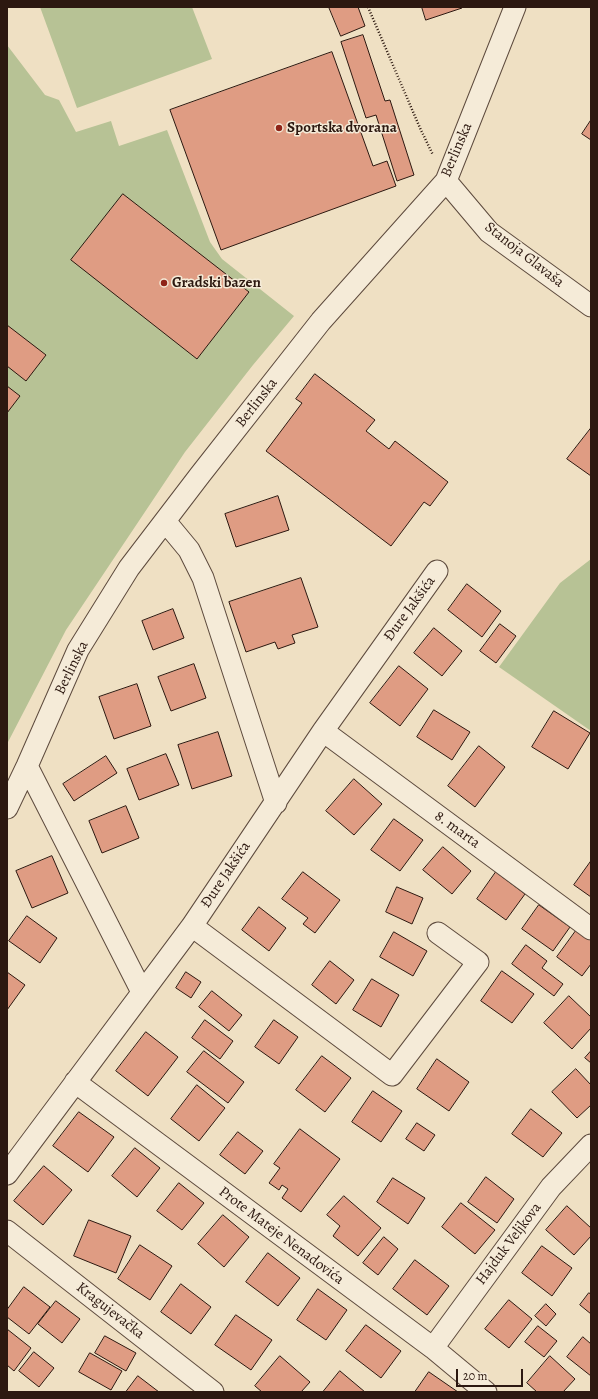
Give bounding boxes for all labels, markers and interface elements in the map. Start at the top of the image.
place label: Sportska dvorana [287,119,397,137]
street label: Berlinska [437,120,477,180]
marker: Sportska dvorana [274,123,284,133]
street label: Stanoja Glavaša [481,218,567,292]
place label: Gradski bazen [172,274,261,292]
marker: Gradski bazen [159,278,169,288]
street label: Berlinska [232,375,282,431]
street label: Đure Jakšića [380,573,440,645]
street label: Berlinska [51,638,93,698]
street label: 8. marta [431,807,483,853]
street label: Đure Jakšića [197,838,255,912]
street label: Prote Mateje Nenadovića [215,1183,347,1289]
street label: Hajduk Veljkova [472,1199,546,1289]
street label: Kragujevačka [72,1279,148,1343]
scale bar [458,1361,525,1387]
text: 20 m [463,1368,487,1384]

